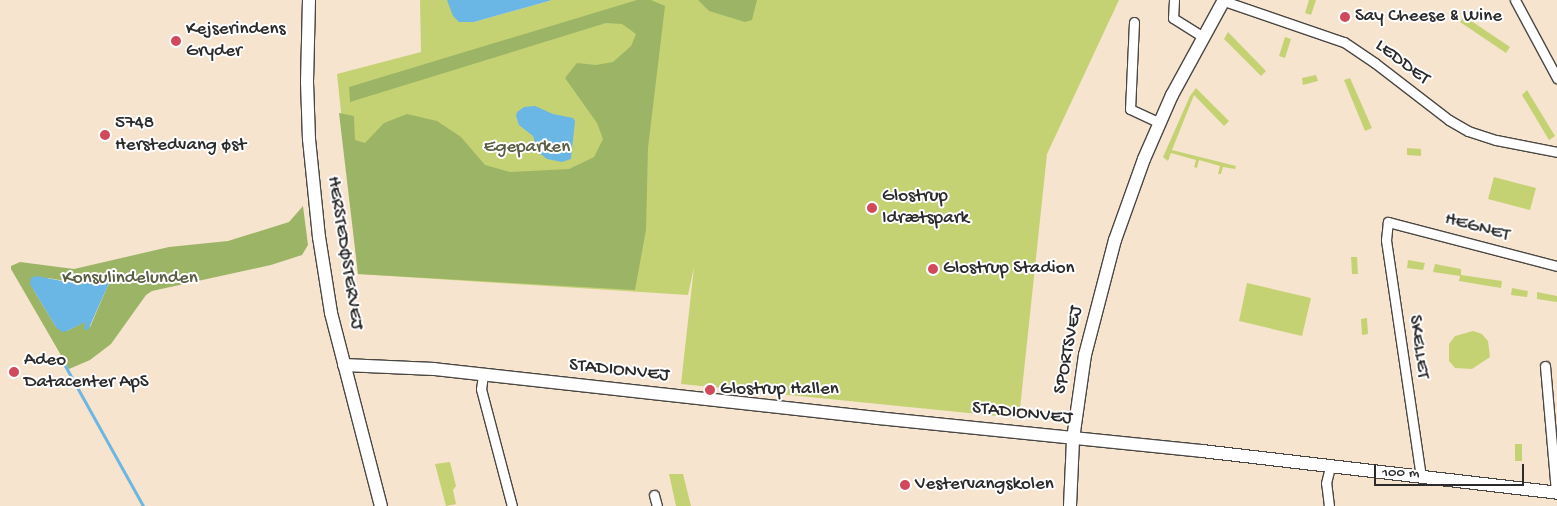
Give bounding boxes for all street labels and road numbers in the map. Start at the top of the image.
street label: LEDDET [1370,35,1434,91]
street label: HERSTEDØSTERVEJ [321,175,367,331]
street label: HEGNET [1442,208,1512,248]
street label: SPORTSVEJ [1049,304,1089,396]
street label: SKELLET [1402,314,1434,380]
street label: STADIONVEJ [568,354,670,388]
street label: STADIONVEJ [971,397,1073,431]

